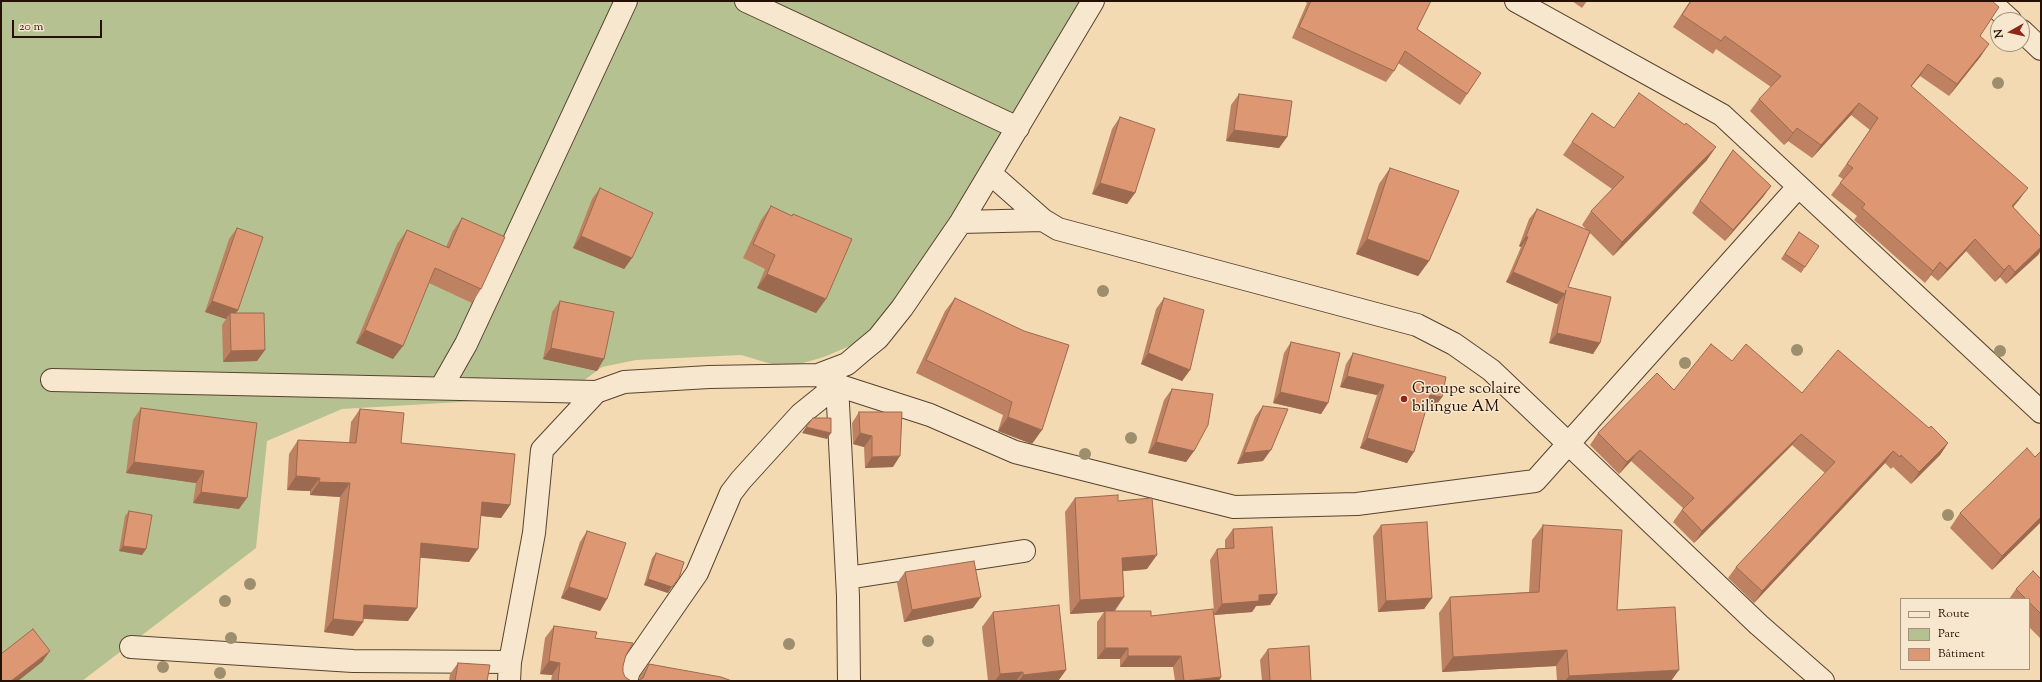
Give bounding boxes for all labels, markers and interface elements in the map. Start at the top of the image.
scale bar [14,12,104,38]
north arrow [1990,12,2030,52]
text: 20 m [19,18,43,36]
text: N [1991,28,2008,39]
place label: Groupe scolaire bilingue AM [1412,380,1521,418]
marker: Groupe scolaire bilingue AM [1399,394,1409,404]
legend [1900,598,2030,670]
text: Route [1938,605,1969,623]
text: Parc [1938,625,1960,643]
text: Bâtiment [1938,645,1985,663]

